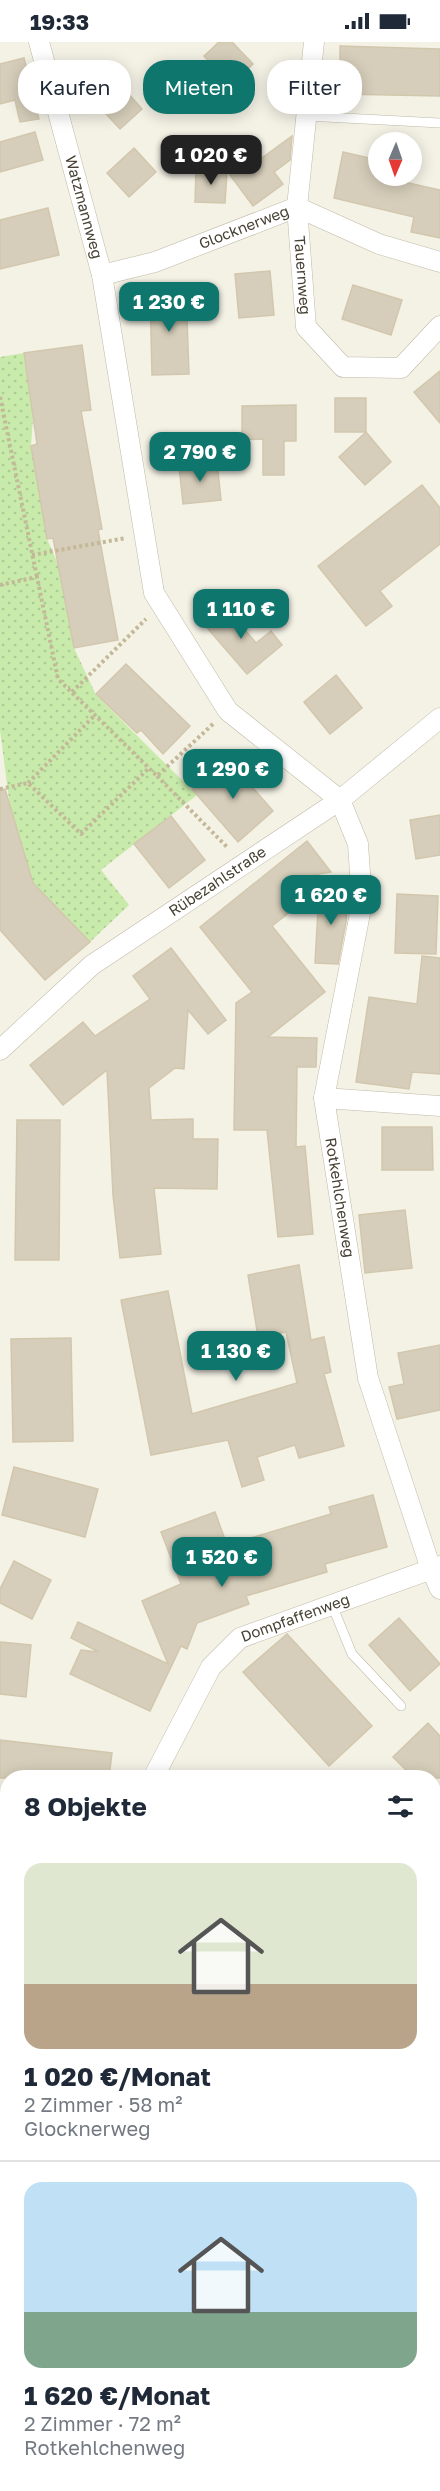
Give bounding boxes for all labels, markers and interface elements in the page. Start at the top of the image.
text: 19:33 [30,8,89,35]
chip: Kaufen [18,60,131,114]
chip: Mieten [143,60,255,114]
chip: Filter [267,60,362,114]
north arrow [368,132,422,186]
map controls [368,132,422,186]
pin: 1 020 € [156,135,266,186]
text: 1 020 € [175,142,247,166]
street label: Watzmannweg [62,153,107,260]
street label: Glocknerweg [196,201,291,252]
street label: Tauernweg [291,235,315,315]
pin: 1 230 € [114,282,224,333]
text: 1 230 € [133,289,205,313]
pin: 2 790 € [145,432,255,483]
text: 2 790 € [164,439,236,463]
pin: 1 110 € [186,589,296,640]
text: 1 110 € [207,596,275,620]
pin: 1 290 € [178,749,288,800]
text: 1 290 € [197,756,269,780]
street label: Rübezahlstraße [165,842,269,919]
pin: 1 620 € [276,875,386,926]
text: 1 620 € [295,882,367,906]
street label: Rotkehlchenweg [322,1136,359,1259]
pin: 1 130 € [181,1331,291,1382]
text: 1 130 € [201,1338,271,1362]
pin: 1 520 € [167,1537,277,1588]
text: 1 520 € [186,1544,258,1568]
street label: Dompfaffenweg [238,1589,352,1645]
icon: filters [384,1790,417,1823]
text: 8 Objekte [24,1791,147,1822]
icon: home [167,1902,275,2010]
text: 1 020 €/Monat [24,2061,211,2092]
text: 2 Zimmer · 58 m² [24,2092,182,2116]
text: Glocknerweg [24,2116,151,2140]
icon: home [167,2221,275,2329]
text: 1 620 €/Monat [24,2380,210,2411]
text: 2 Zimmer · 72 m² [24,2411,181,2435]
text: Rotkehlchenweg [24,2435,185,2459]

